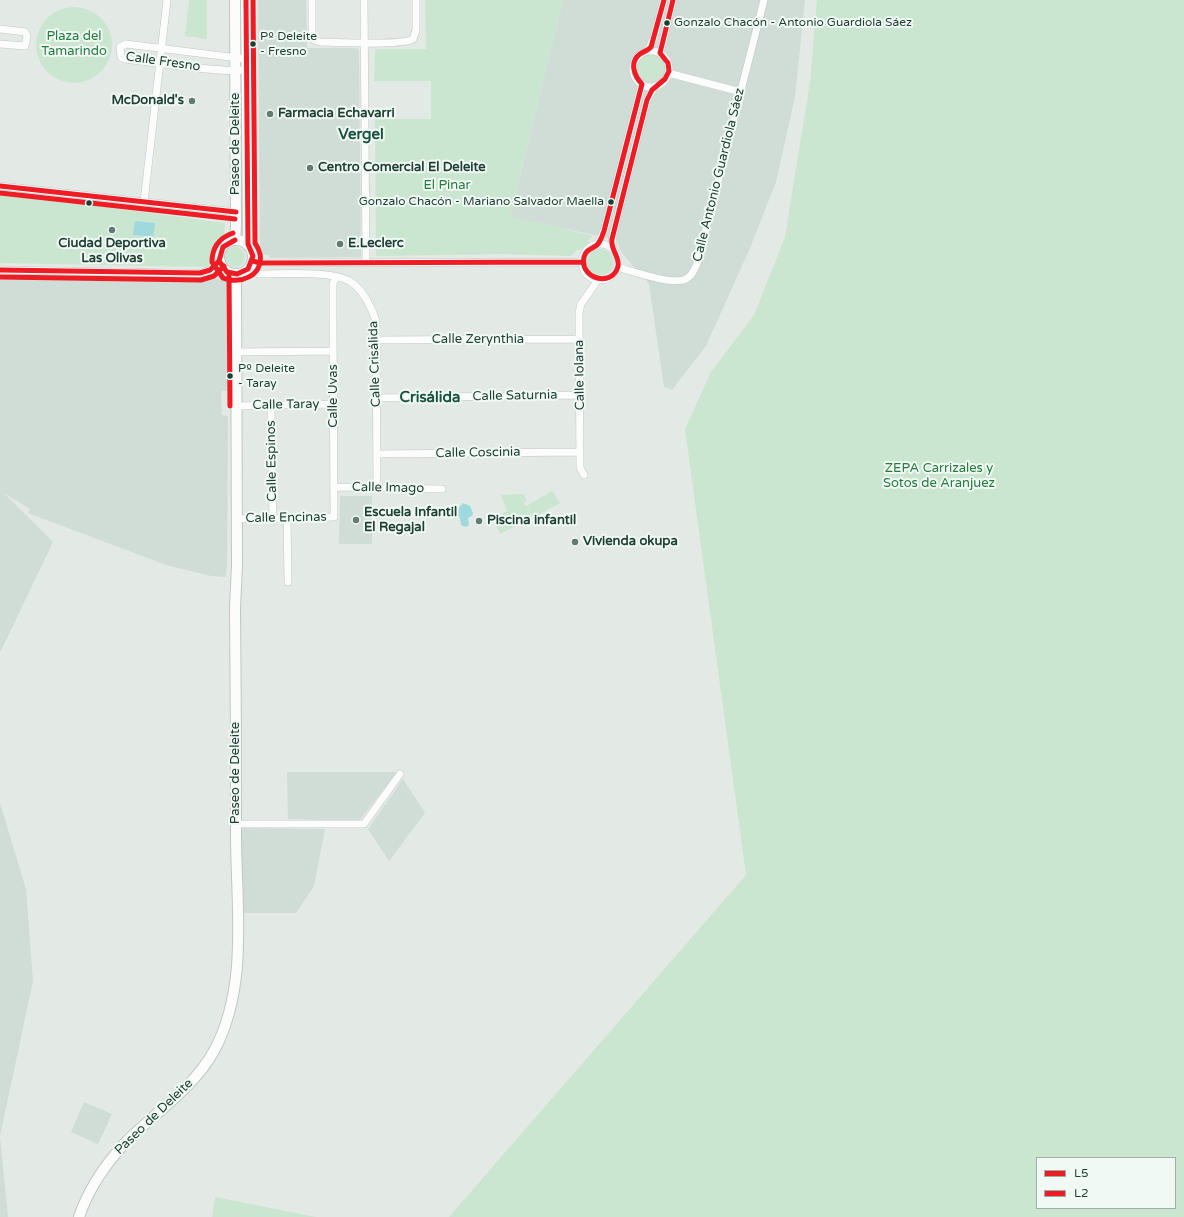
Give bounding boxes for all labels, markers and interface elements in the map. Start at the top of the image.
place label: Gonzalo Chacón - Antonio Guardiola Sáez [674,16,912,30]
marker: Gonzalo Chacón - Antonio Guardiola Sáez [662,18,672,28]
park label: Plaza del Tamarindo [41,29,107,60]
place label: Pº Deleite - Fresno [260,30,317,58]
marker: Pº Deleite - Fresno [248,39,258,49]
street label: Calle Fresno [125,49,201,75]
street label: Calle Antonio Guardiola Sáez [690,87,748,263]
place label: McDonald's [111,93,184,109]
street label: Paseo de Deleite [228,93,244,195]
marker: McDonald's [187,96,197,106]
place label: Farmacia Echavarri [278,106,395,122]
marker: Farmacia Echavarri [265,109,275,119]
district label: Vergel [338,126,384,144]
place label: Centro Comercial El Deleite [318,160,486,176]
marker: Centro Comercial El Deleite [305,163,315,173]
park label: El Pinar [424,178,470,194]
place label: Gonzalo Chacón - Mariano Salvador Maella [359,195,604,209]
marker: Gonzalo Chacón - Mariano Salvador Maella [606,197,616,207]
unlabelled marker [84,198,94,208]
marker: Ciudad Deportiva Las Olivas [107,225,117,235]
place label: Ciudad Deportiva Las Olivas [58,236,166,267]
place label: E.Leclerc [348,236,404,252]
marker: E.Leclerc [335,239,345,249]
street label: Calle Crisálida [366,321,384,407]
street label: Calle Zerynthia [432,332,524,348]
street label: Calle Iolana [572,339,588,411]
place label: Pº Deleite - Taray [238,362,295,390]
street label: Calle Uvas [326,364,342,428]
marker: Pº Deleite - Taray [225,371,235,381]
street label: Calle Saturnia [472,387,558,405]
district label: Crisálida [400,389,460,407]
street label: Calle Taray [252,397,320,413]
street label: Calle Espinos [263,420,281,502]
street label: Calle Coscinia [435,444,521,462]
park label: ZEPA Carrizales y Sotos de Aranjuez [883,461,995,492]
street label: Calle Imago [352,480,424,496]
place label: Escuela Infantil El Regajal [364,505,457,536]
street label: Calle Encinas [245,509,327,527]
place label: Piscina infantil [487,513,576,529]
marker: Escuela Infantil El Regajal [351,515,361,525]
marker: Piscina infantil [474,516,484,526]
place label: Vivienda okupa [583,534,678,550]
marker: Vivienda okupa [570,537,580,547]
street label: Paseo de Deleite [228,722,244,824]
street label: Paseo de Deleite [112,1076,196,1158]
legend [1036,1157,1176,1209]
text: L5 [1074,1166,1088,1180]
text: L2 [1074,1186,1088,1200]

